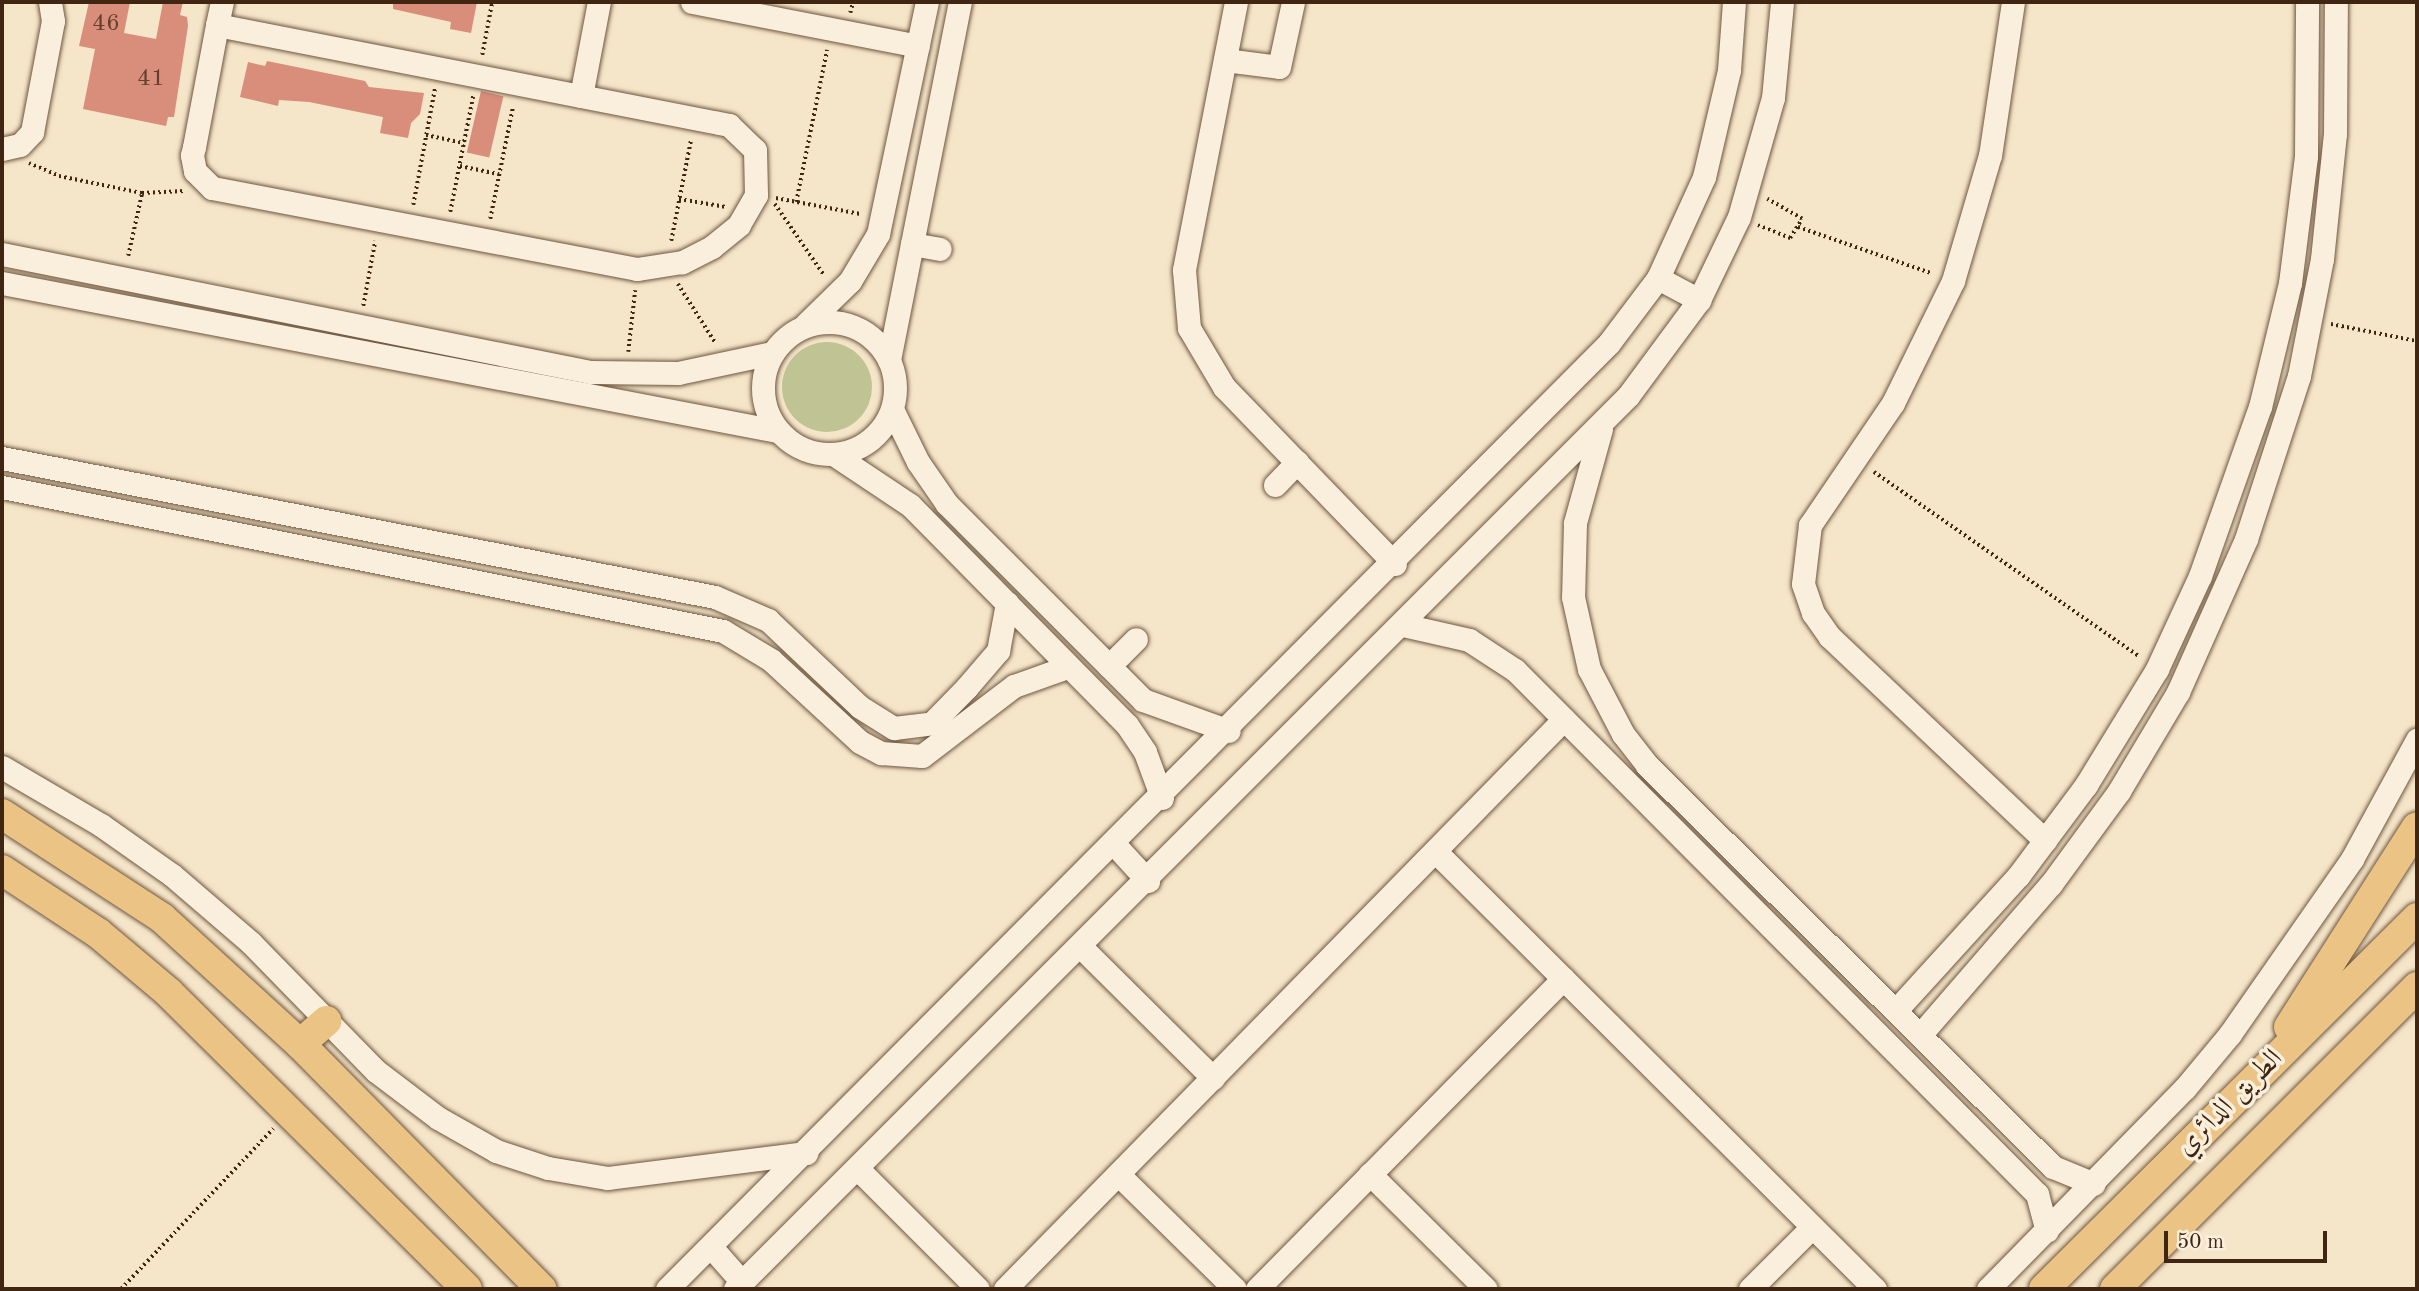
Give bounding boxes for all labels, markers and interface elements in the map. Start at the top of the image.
house number: 46 [92,11,120,39]
house number: 41 [137,66,165,94]
street label: الطريق الدائري [2170,1043,2290,1163]
scale bar [2167,1218,2330,1262]
text: 50 m [2177,1232,2224,1253]

